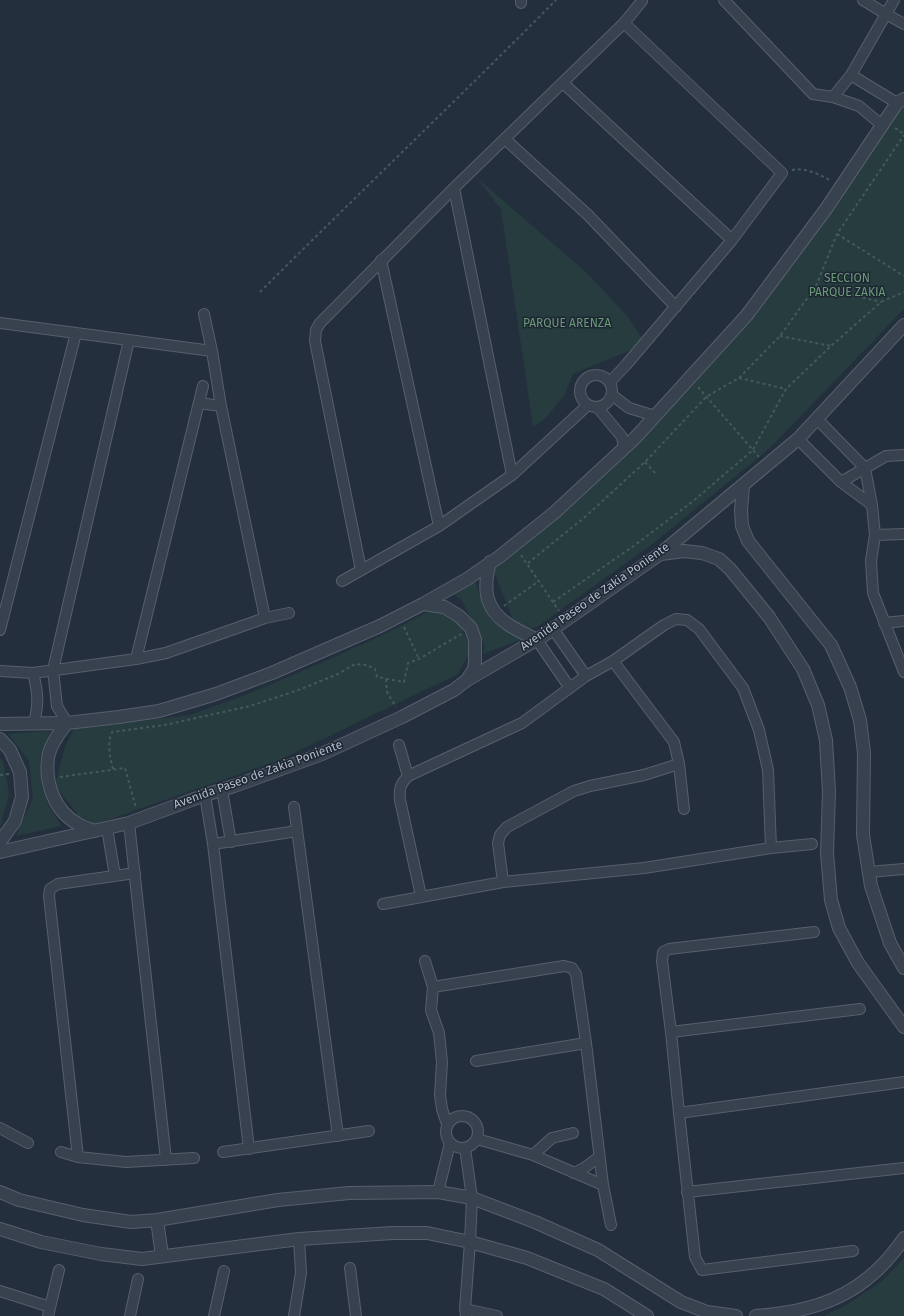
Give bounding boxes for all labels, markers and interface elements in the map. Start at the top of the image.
park label: SECCION PARQUE ZAKIA [809,272,885,300]
park label: PARQUE ARENZA [523,317,611,331]
street label: Avenida Paseo de Zakia Poniente [518,540,672,654]
street label: Avenida Paseo de Zakia Poniente [172,738,344,812]

